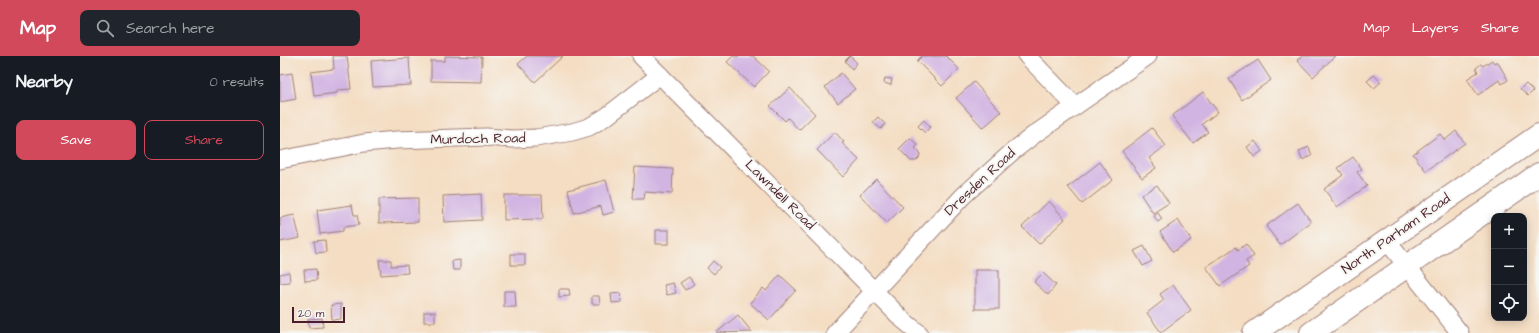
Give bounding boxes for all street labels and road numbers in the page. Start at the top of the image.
street label: Murdoch Road [430,128,526,150]
street label: Dresden Road [940,144,1020,220]
street label: Lawndell Road [740,155,820,235]
street label: North Parham Road [1337,189,1455,279]

